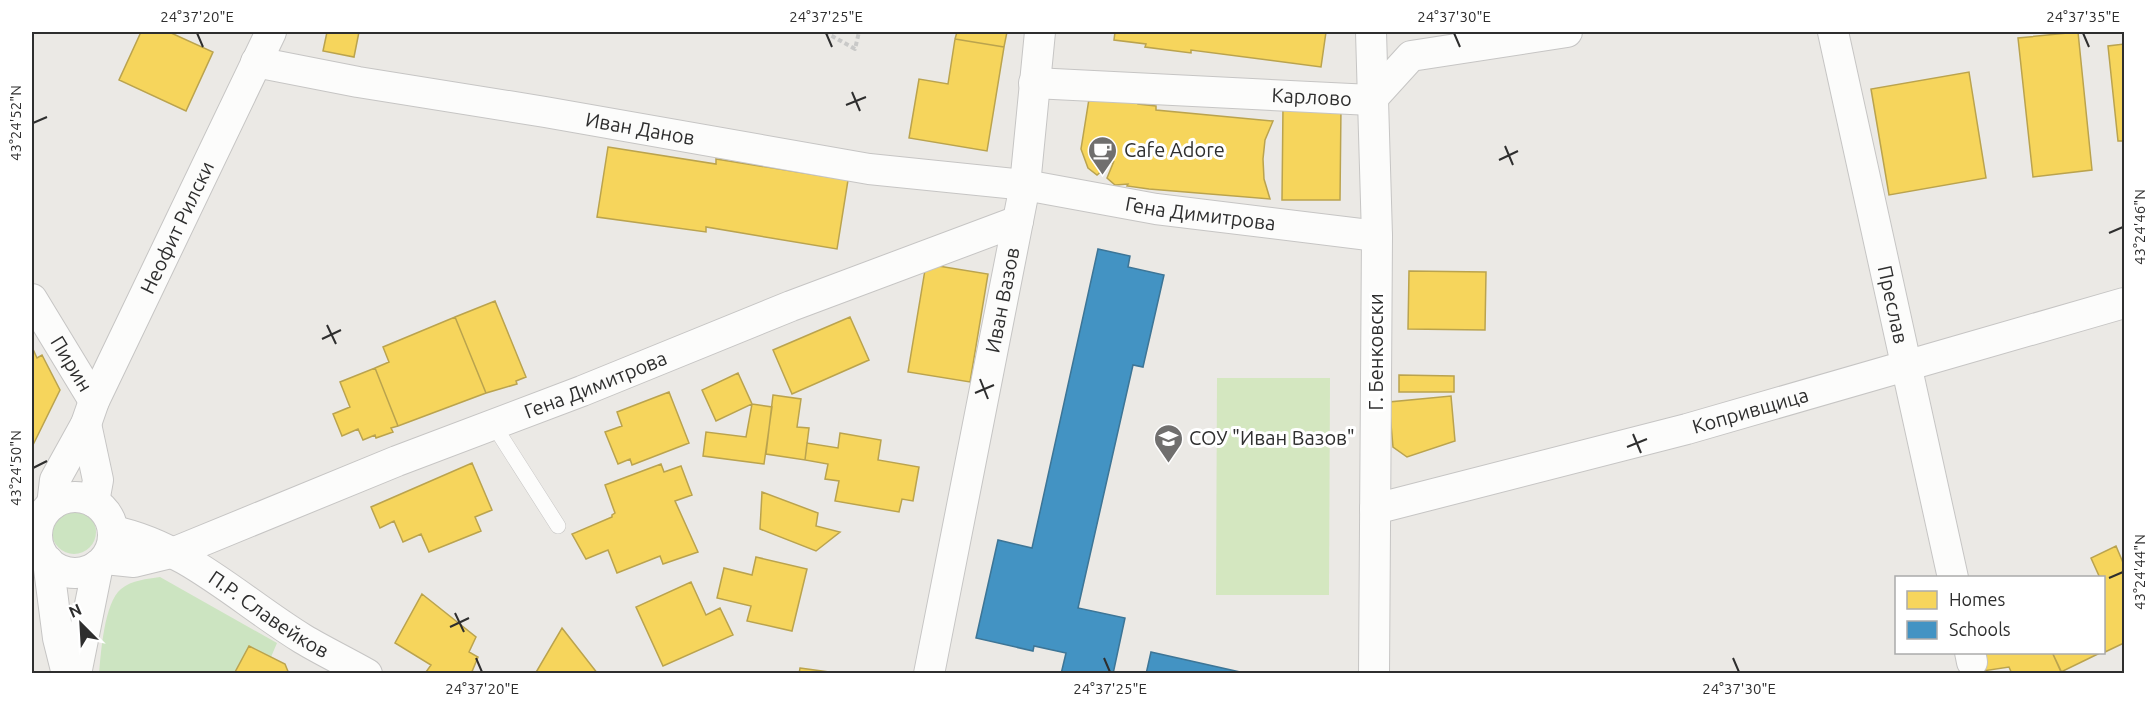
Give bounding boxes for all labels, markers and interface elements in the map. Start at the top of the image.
text: 24°37'20"E [160,8,234,25]
text: 24°37'25"E [789,8,863,25]
text: 24°37'30"E [1417,8,1491,25]
text: 24°37'35"E [2046,8,2120,25]
street label: Карлово [1271,83,1352,110]
text: 43°24'52"N [7,85,24,161]
street label: Иван Данов [584,107,697,149]
cafe icon: Cafe Adore [1087,134,1119,176]
place label: Cafe Adore [1124,138,1225,161]
street label: Неофит Рилски [135,157,218,297]
text: 43°24'46"N [2131,189,2148,265]
street label: Гена Димитрова [1124,192,1277,235]
street label: Иван Вазов [980,245,1024,355]
street label: Преслав [1874,263,1913,346]
street label: Г. Бенковски [1364,293,1387,411]
street label: Пирин [46,332,98,396]
street label: Гена Димитрова [521,346,670,423]
street label: Копривщица [1689,383,1811,438]
school or university icon: СОУ "Иван Вазов" [1152,422,1184,464]
place label: СОУ "Иван Вазов" [1189,426,1355,449]
text: 43°24'50"N [7,430,24,506]
text: 43°24'44"N [2131,534,2148,610]
street label: П.Р. Славейков [205,566,333,662]
legend [1895,576,2105,654]
text: Homes [1949,589,2006,609]
north arrow [51,594,111,654]
text: N [66,600,84,621]
text: Schools [1949,619,2011,639]
text: 24°37'20"E [445,680,519,697]
text: 24°37'25"E [1073,680,1147,697]
text: 24°37'30"E [1702,680,1776,697]

